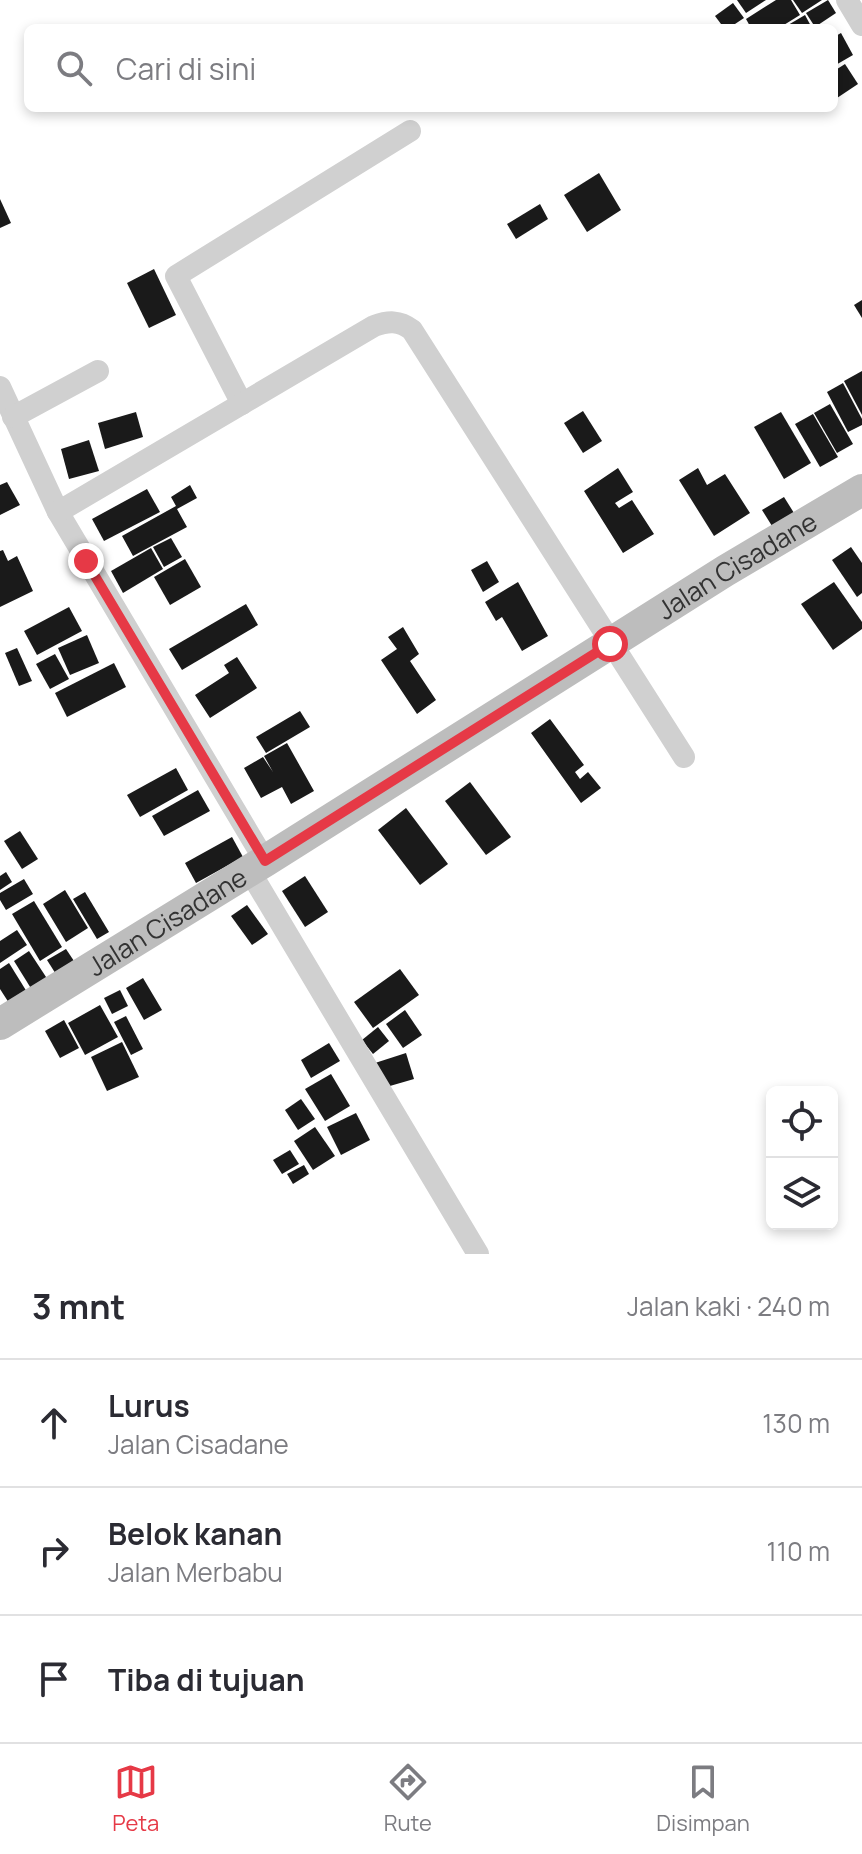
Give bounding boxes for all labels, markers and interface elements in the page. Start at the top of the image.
search box [24,24,838,112]
icon: search [52,46,96,90]
text: Cari di sini [116,48,256,89]
street label: Jalan Cisadane [650,503,823,627]
route end [68,543,104,579]
route start [592,626,628,662]
street label: Jalan Cisadane [80,859,253,984]
map controls [766,1086,838,1230]
button: locate [766,1086,838,1158]
button: layers [766,1158,838,1230]
text: 3 mnt [32,1283,125,1329]
text: Jalan kaki · 240 m [627,1288,830,1324]
text: Lurus [108,1385,190,1426]
icon: ahead [32,1401,76,1445]
text: 130 m [762,1405,830,1441]
text: Jalan Cisadane [108,1426,289,1462]
text: Belok kanan [108,1513,282,1554]
icon: right [32,1529,76,1573]
text: 110 m [767,1533,830,1569]
text: Jalan Merbabu [108,1554,283,1590]
icon: arrive [32,1657,76,1701]
text: Tiba di tujuan [108,1659,305,1700]
tab: Peta [112,1760,159,1838]
tab: Rute [384,1760,432,1838]
tab: Disimpan [656,1760,750,1838]

